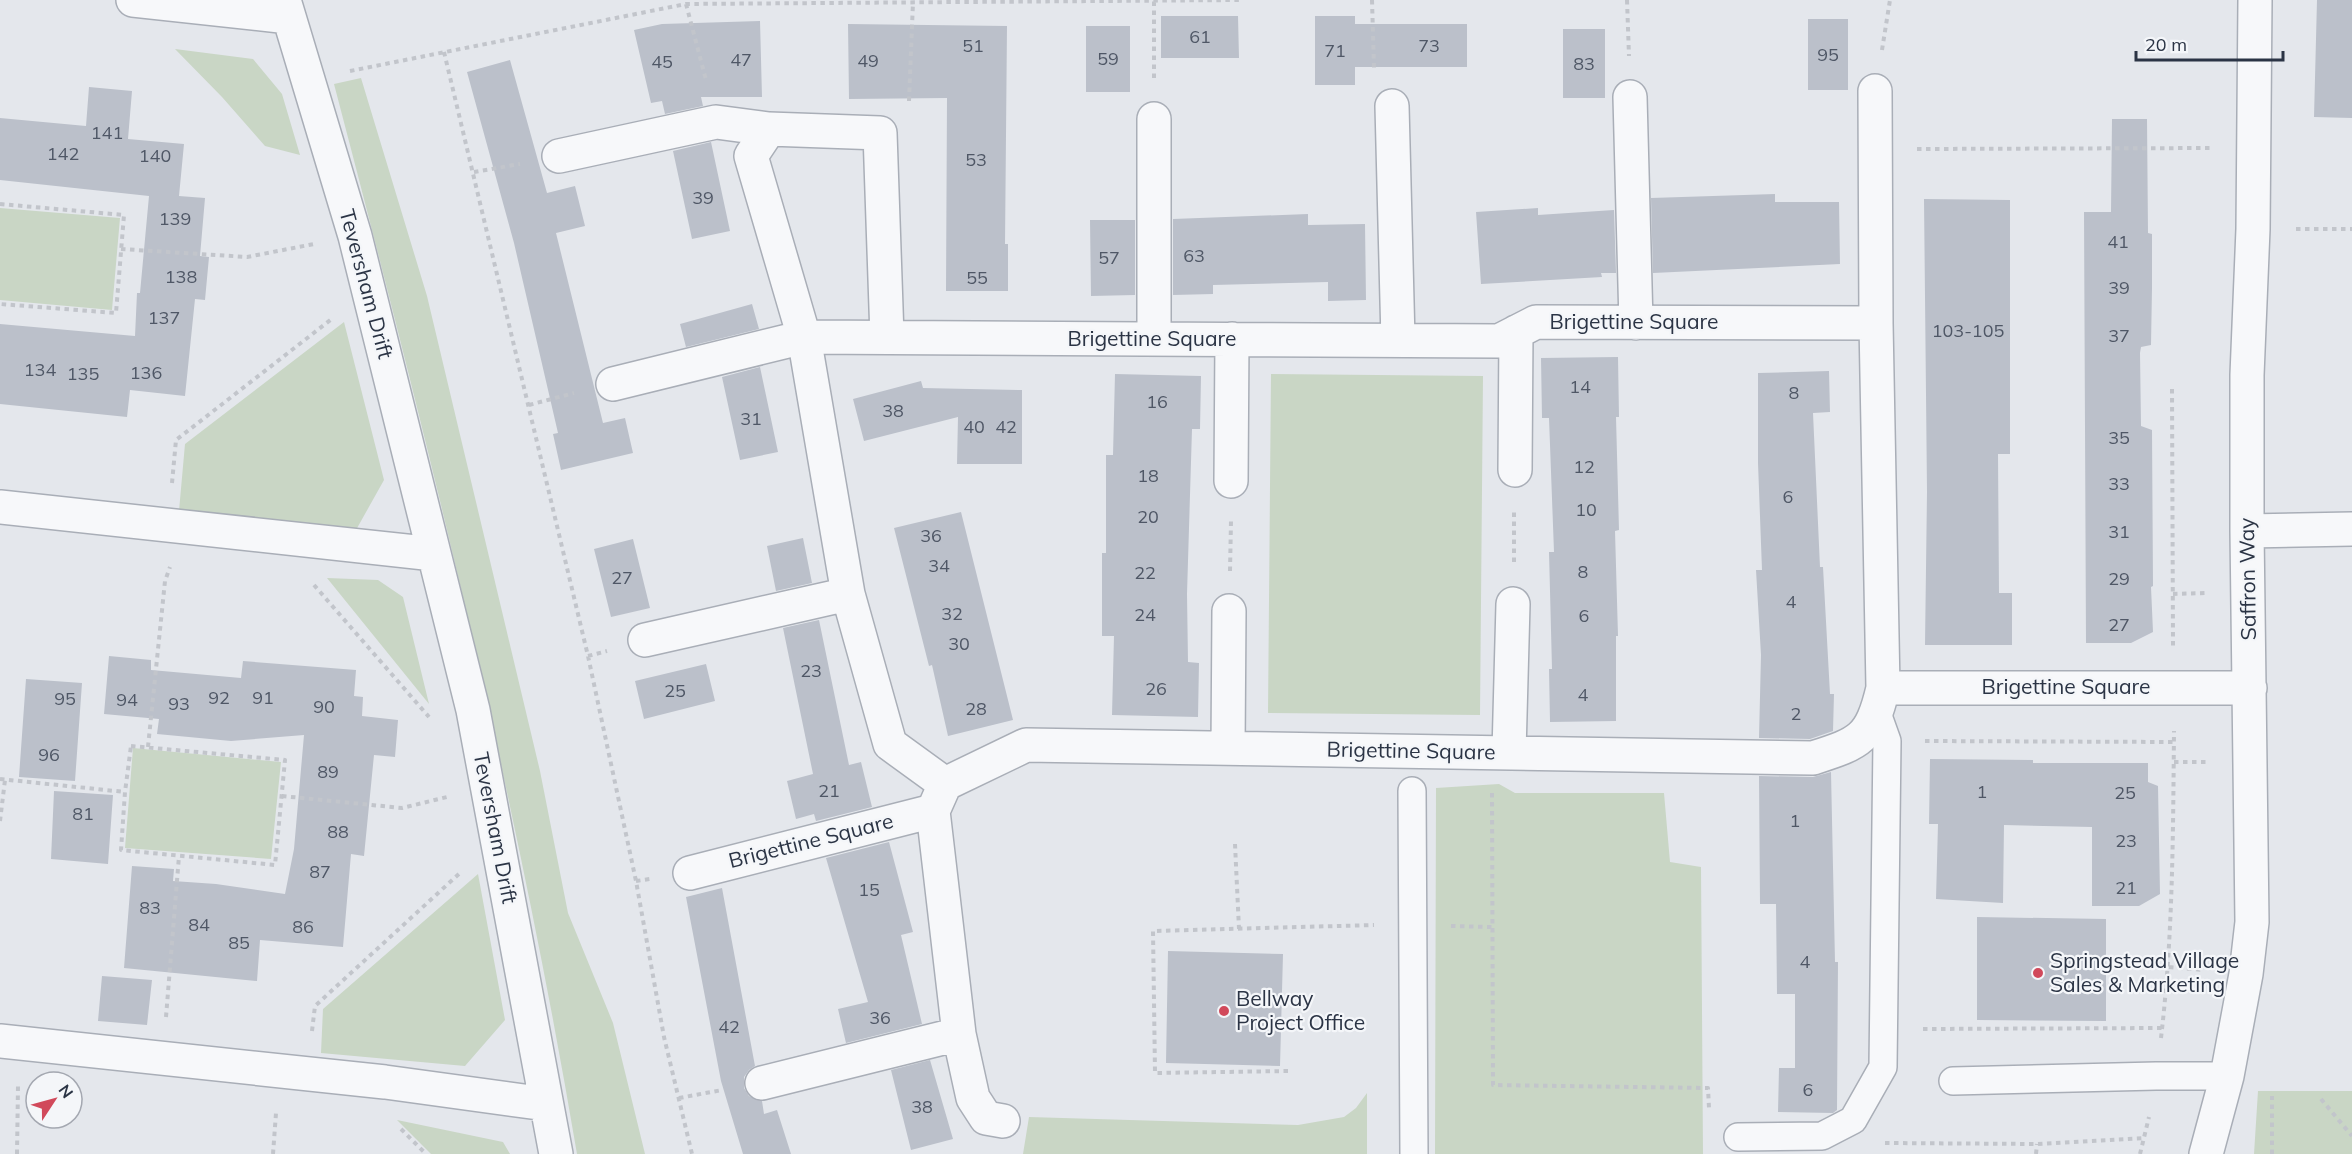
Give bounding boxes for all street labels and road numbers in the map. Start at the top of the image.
street label: Teversham Drift [335,206,399,361]
street label: Brigettine Square [1550,308,1718,334]
street label: Brigettine Square [1068,325,1236,351]
street label: Saffron Way [2233,517,2261,641]
street label: Brigettine Square [1982,673,2150,699]
street label: Brigettine Square [1326,736,1496,764]
street label: Teversham Drift [469,750,523,906]
street label: Brigettine Square [726,807,896,873]

